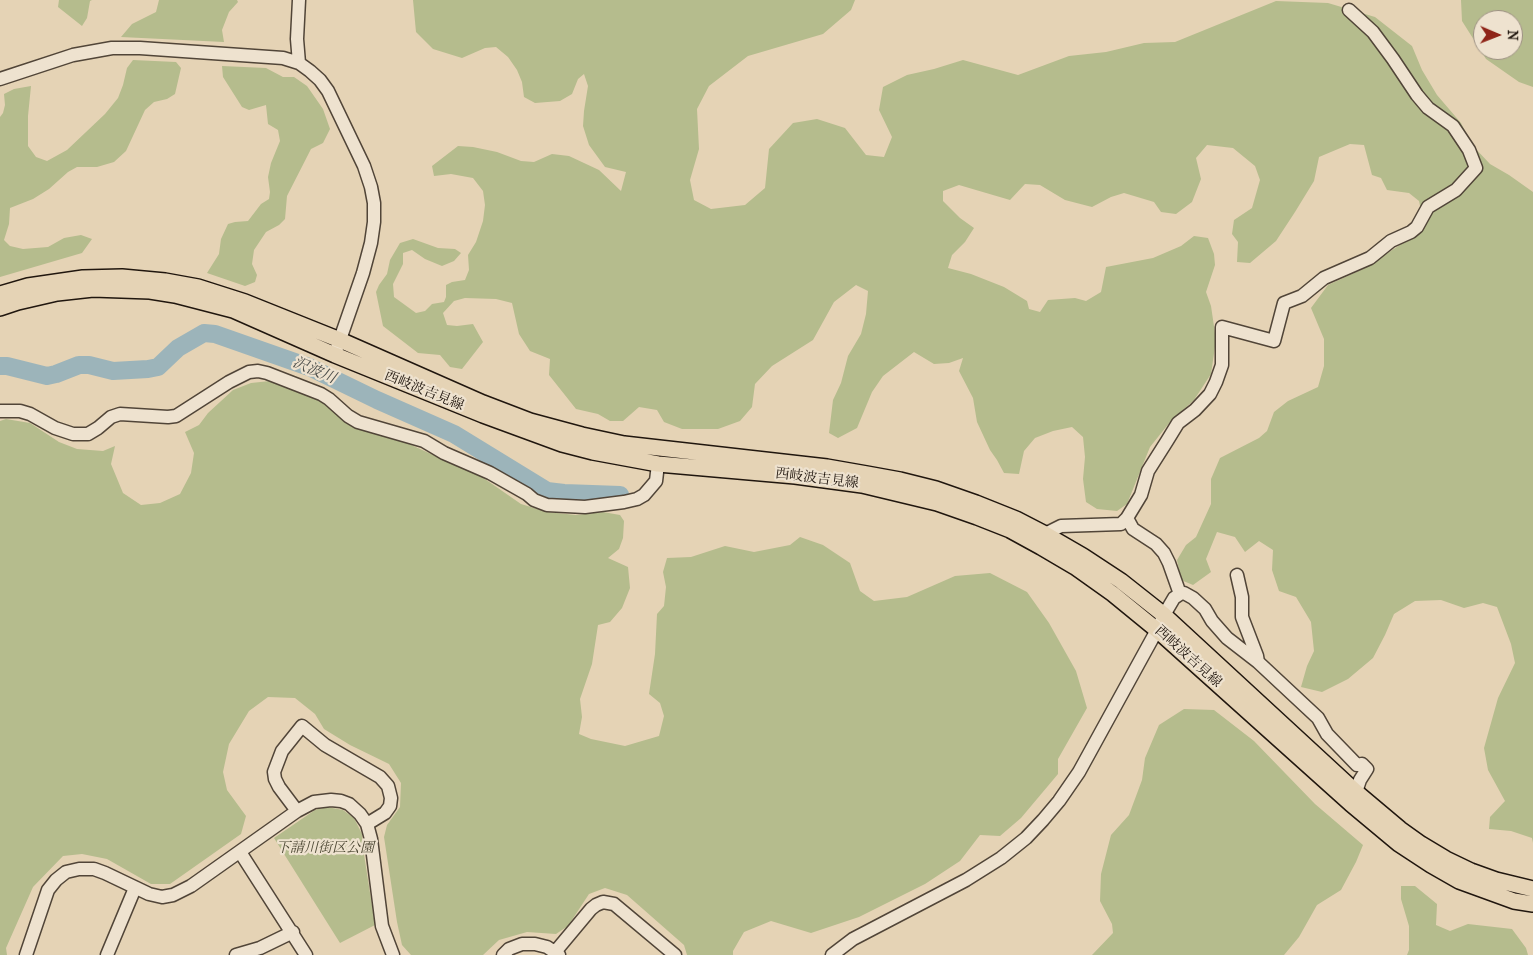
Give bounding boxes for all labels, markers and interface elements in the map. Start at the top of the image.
north arrow [1473,10,1523,60]
text: N [1504,30,1521,41]
water label: 沢波川 [290,354,338,388]
street label: 西岐波吉見線 [382,367,466,415]
street label: 西岐波吉見線 [774,466,860,492]
street label: 西岐波吉見線 [1151,623,1225,691]
park label: 下請川街区公園 [276,841,374,857]

